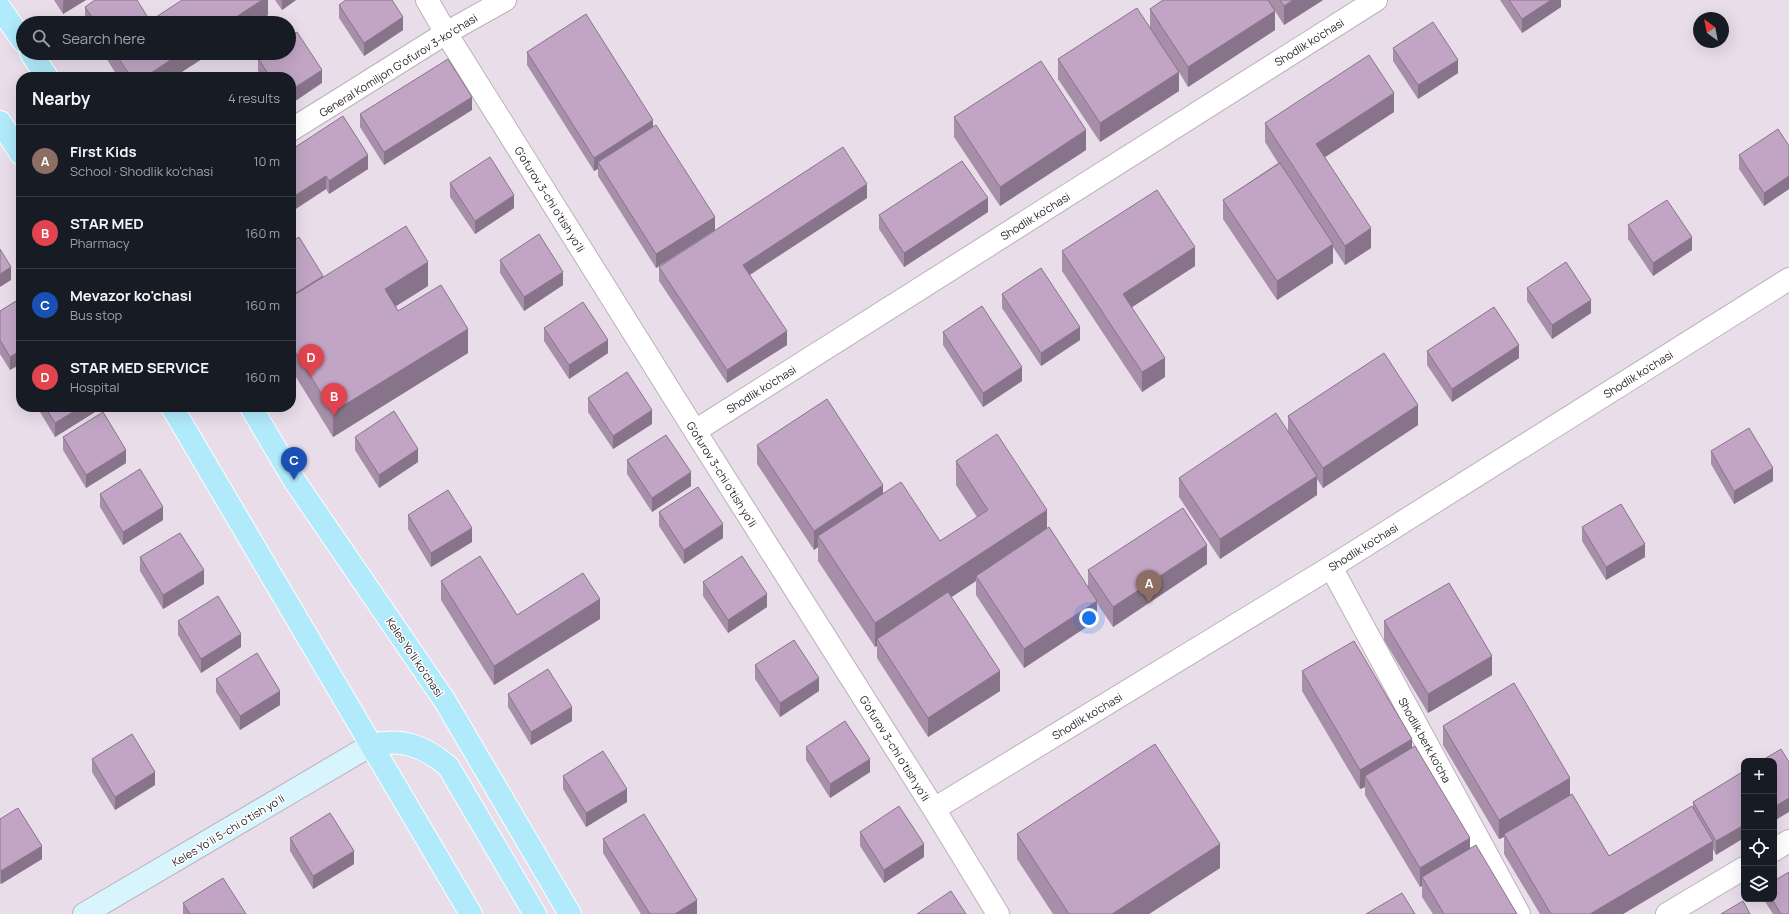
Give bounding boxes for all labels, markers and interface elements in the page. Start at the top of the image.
street label: General Komiljon Gʻofurov 3-koʻchasi [316,10,480,120]
north arrow [1693,12,1729,48]
street label: Shodlik ko'chasi [1271,15,1347,69]
search box [16,16,296,60]
icon: search [30,27,52,49]
text: Search here [62,28,145,49]
text: Nearby [32,87,90,110]
text: 4 results [228,89,280,107]
text: First Kids [70,141,137,162]
street label: G'ofurov 3-chi o'tish yo'li [511,143,589,255]
text: A [41,152,49,170]
text: 10 m [253,152,280,170]
text: School · Shodlik ko'chasi [70,162,213,180]
street label: Shodlik ko'chasi [997,189,1073,243]
text: STAR MED [70,213,144,234]
text: B [41,224,49,242]
text: 160 m [245,224,280,242]
text: Pharmacy [70,234,130,252]
text: Mevazor ko'chasi [70,285,192,306]
text: C [40,296,50,314]
text: 160 m [245,296,280,314]
text: Bus stop [70,306,122,324]
pin: D [298,344,324,377]
street label: Shodlik ko'chasi [1600,347,1676,401]
text: STAR MED SERVICE [70,357,209,378]
street label: Shodlik ko'chasi [723,362,799,416]
text: D [40,368,50,386]
text: 160 m [245,368,280,386]
text: Hospital [70,378,120,396]
pin: B [321,383,347,416]
street label: G'ofurov 3-chi o'tish yo'li [683,418,761,530]
pin: C [281,447,307,480]
street label: Shodlik ko'chasi [1325,520,1401,574]
pin: A [1136,570,1162,603]
your location [1079,608,1099,628]
street label: Keles Yoʻli koʻchasi [383,615,447,699]
street label: Shodlik ko'chasi [1049,689,1125,743]
street label: G'ofurov 3-chi o'tish yo'li [856,692,934,804]
street label: Shodlik berk ko'cha [1395,695,1455,785]
map controls [1741,758,1777,902]
button: + [1741,758,1777,794]
street label: Keles Yo'li 5-chi o'tish yo'li [169,790,287,870]
button: − [1741,794,1777,830]
button: locate [1741,830,1777,866]
button: layers [1741,866,1777,902]

